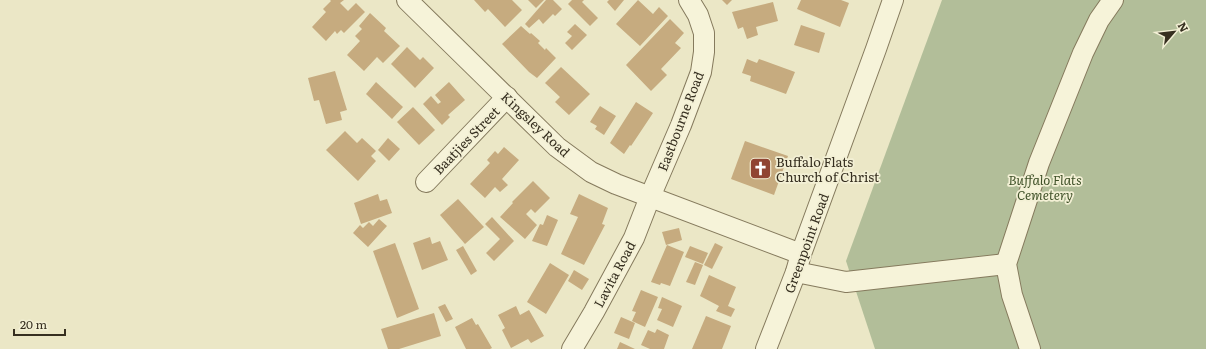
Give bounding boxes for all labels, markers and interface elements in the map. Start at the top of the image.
north arrow [1154,12,1194,52]
text: N [1174,19,1193,35]
street label: Eastbourne Road [652,68,708,174]
street label: Kingsley Road [497,87,575,161]
street label: Baatjies Street [429,101,504,178]
place label: Buffalo Flats Church of Christ [776,152,880,186]
church icon: Buffalo Flats Church of Christ [747,155,773,181]
park label: Buffalo Flats Cemetery [1008,170,1082,204]
street label: Greenpoint Road [779,190,833,296]
street label: Lavita Road [589,237,639,311]
scale bar [14,311,65,337]
text: 20 m [20,315,47,333]

